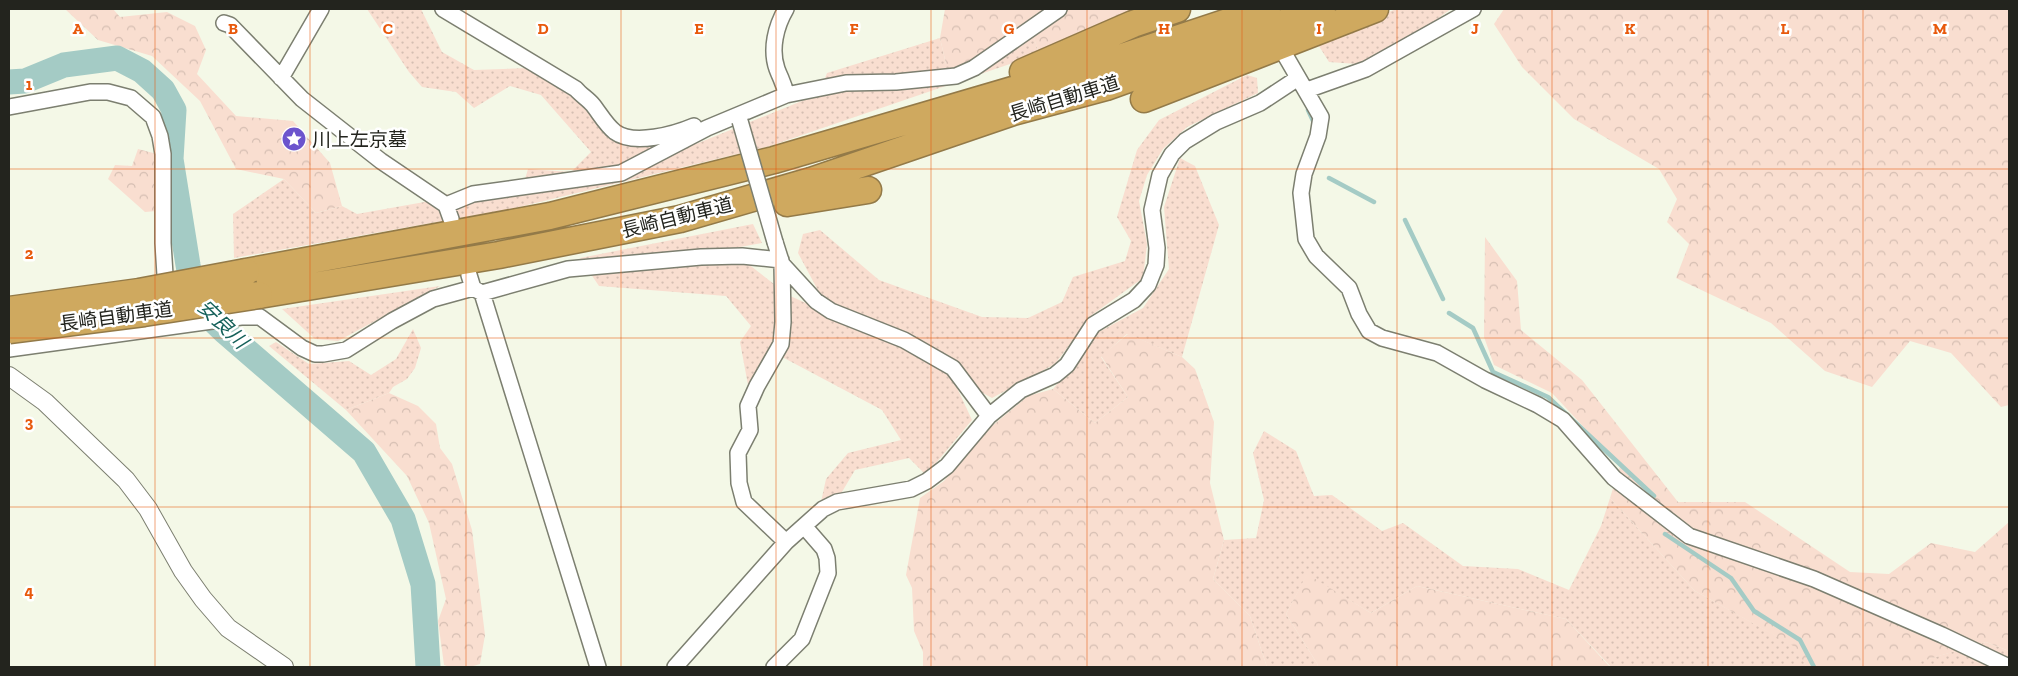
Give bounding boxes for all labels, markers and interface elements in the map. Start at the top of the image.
text: A [73,19,84,38]
text: B [228,19,238,38]
text: C [383,19,393,38]
text: D [537,19,549,38]
text: E [694,19,704,38]
text: F [849,19,859,38]
text: G [1004,19,1015,38]
text: H [1158,19,1170,38]
text: I [1316,19,1322,38]
text: J [1471,19,1479,38]
text: K [1625,19,1636,38]
text: L [1781,19,1790,38]
text: M [1933,19,1947,38]
street label: 長崎自動車道 [1006,71,1122,126]
text: 1 [26,75,33,94]
place icon: 川上左京墓 [281,126,307,152]
place label: 川上左京墓 [312,128,407,151]
street label: 長崎自動車道 [619,193,735,242]
text: 2 [25,244,34,263]
water label: 安良川 [193,295,254,355]
street label: 長崎自動車道 [58,297,174,336]
text: 3 [25,413,34,432]
text: 4 [24,582,34,601]

